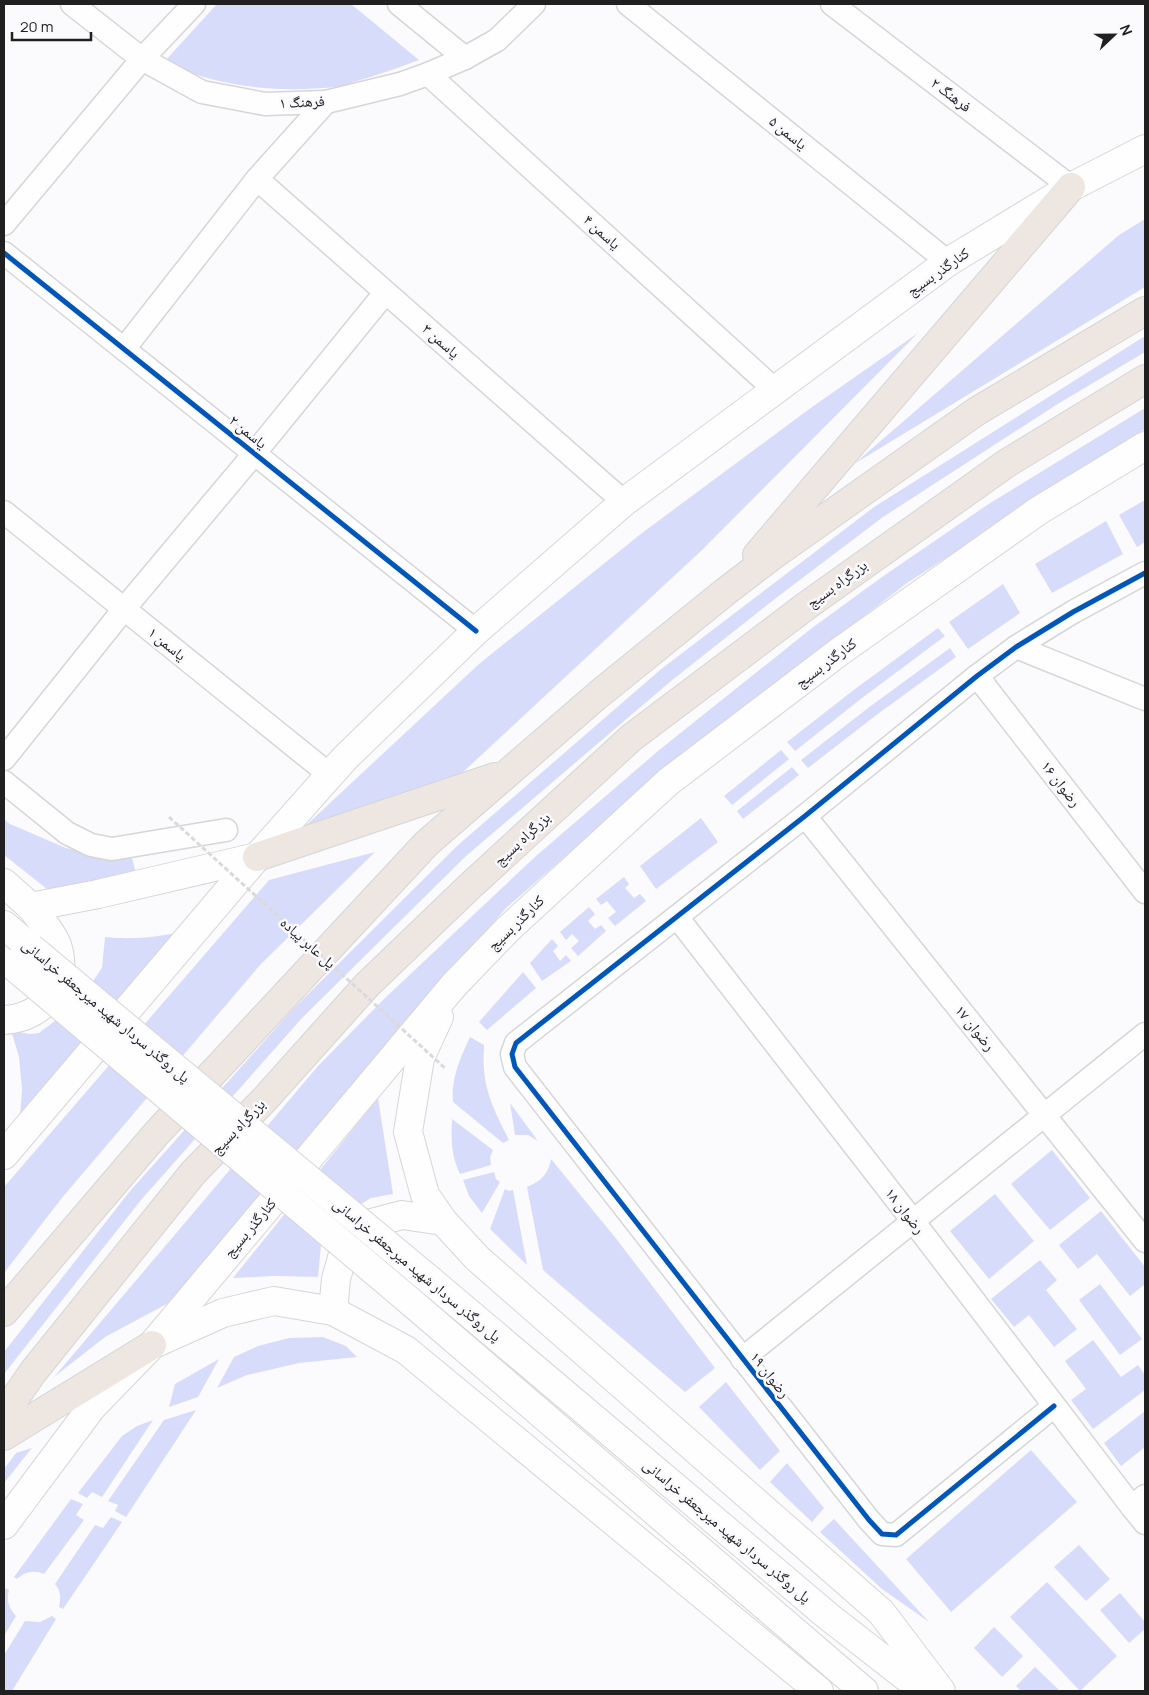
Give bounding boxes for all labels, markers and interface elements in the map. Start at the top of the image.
scale bar [12,10,91,42]
north arrow [1089,10,1139,60]
text: 20 m [20,16,53,37]
text: N [1116,22,1137,38]
street label: فرهنگ ۲ [927,72,976,117]
street label: فرهنگ ۱ [279,90,325,113]
street label: یاسمن ۵ [765,111,812,155]
street label: یاسمن ۴ [579,209,626,254]
street label: کنارگذر بسیج [902,242,973,301]
street label: یاسمن ۳ [418,318,465,363]
street label: یاسمن ۲ [225,410,272,454]
street label: بزرگراه بسیج [802,554,871,613]
street label: یاسمن ۱ [144,622,191,666]
street label: کنارگذر بسیج [791,633,861,693]
street label: رضوان ۱۶ [1037,756,1086,811]
street label: بزرگراه بسیج [489,807,555,870]
street label: کنارگذر بسیج [483,890,549,955]
street label: پل عابر پیاده [276,912,341,973]
street label: پل روگذر سردار شهید میرجعفر خراسانی [18,934,195,1087]
street label: رضوان ۱۷ [950,1000,1000,1055]
street label: بزرگراه بسیج [206,1094,270,1159]
street label: رضوان ۱۸ [881,1183,930,1238]
street label: کنارگذر بسیج [219,1193,281,1262]
street label: پل روگذر سردار شهید میرجعفر خراسانی [329,1193,506,1346]
street label: رضوان ۱۹ [746,1347,795,1402]
street label: پل روگذر سردار شهید میرجعفر خراسانی [639,1454,816,1607]

